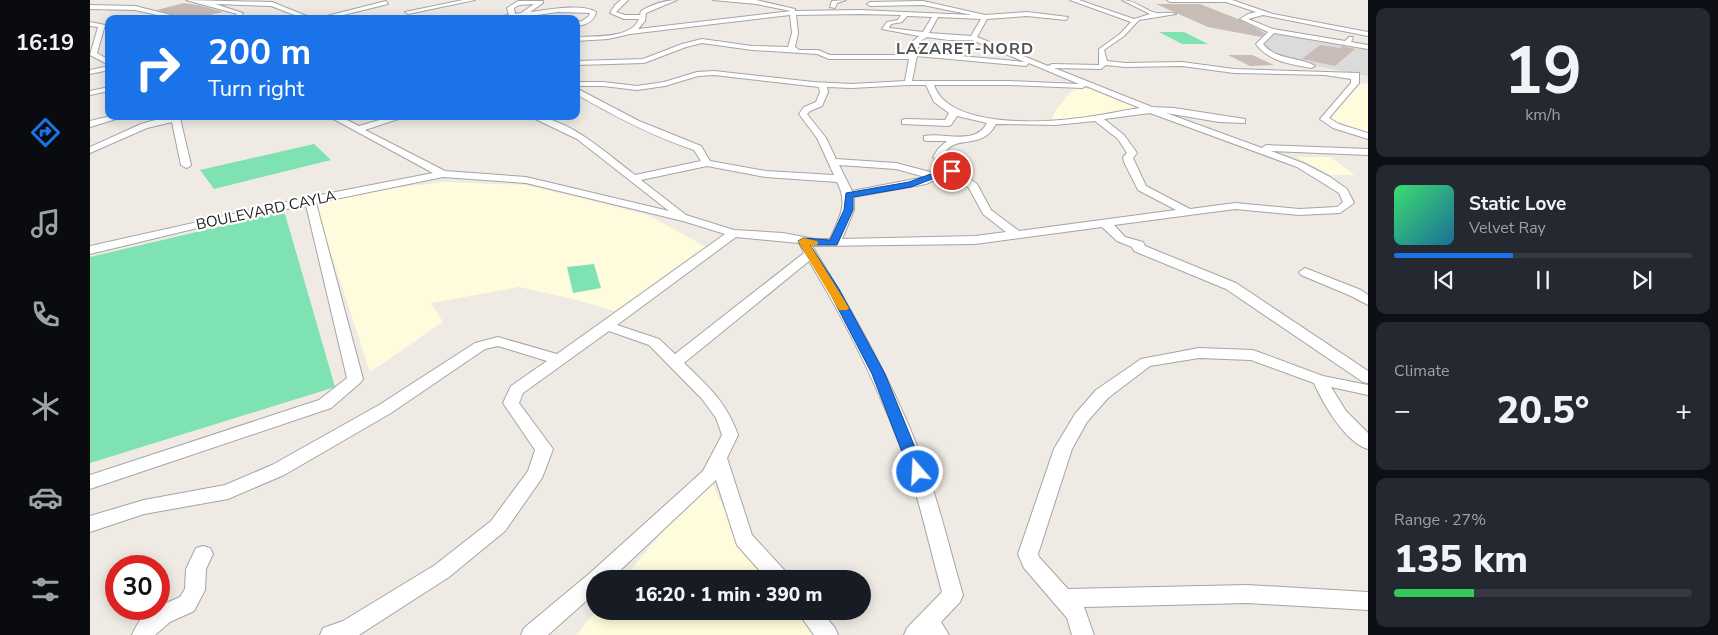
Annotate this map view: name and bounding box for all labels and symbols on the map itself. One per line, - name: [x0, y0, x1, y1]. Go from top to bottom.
- district label: LAZARET-NORD: [896, 38, 1034, 60]
- pin: [931, 150, 973, 192]
- street label: BOULEVARD CAYLA: [194, 185, 338, 235]
- position arrow: [891, 445, 943, 497]
- speed limit sign: 30: [105, 555, 170, 620]

